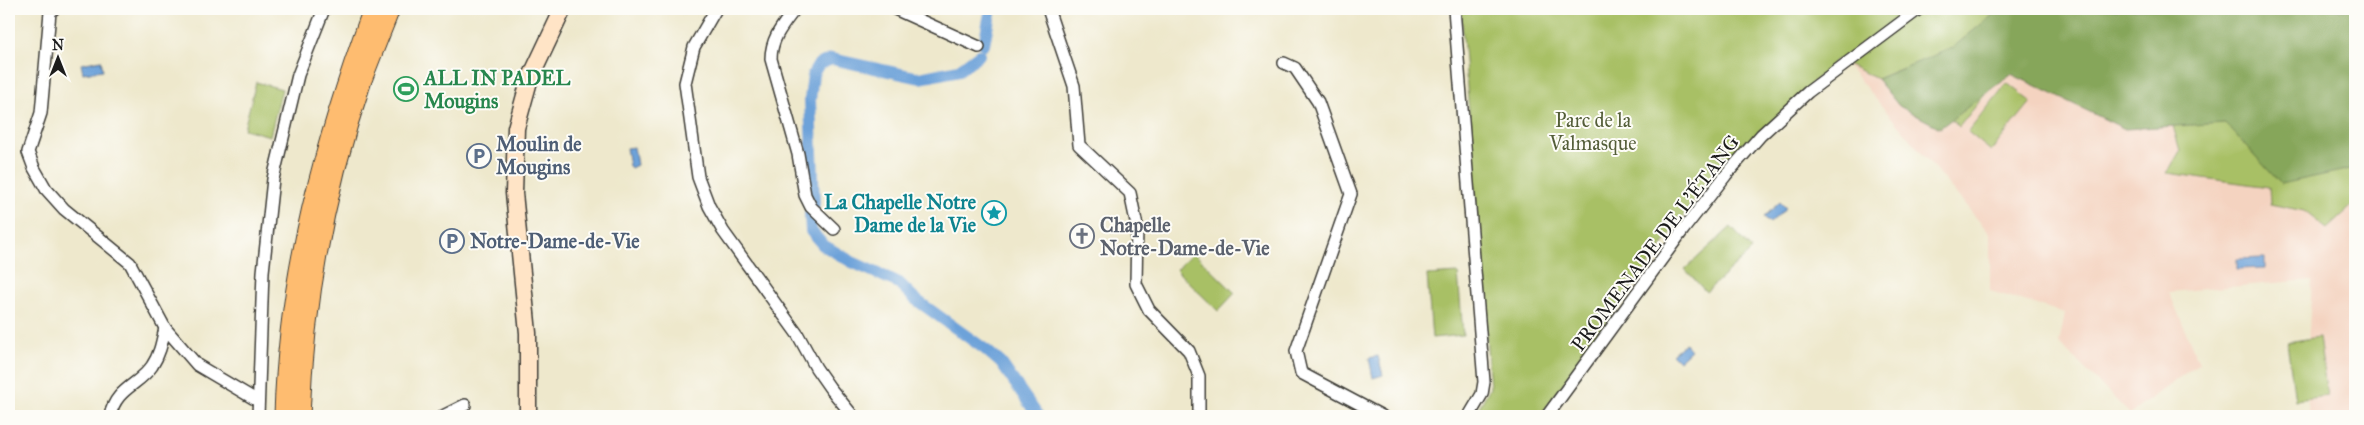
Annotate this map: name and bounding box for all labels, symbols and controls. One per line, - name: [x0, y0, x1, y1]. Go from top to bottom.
- north arrow: [32, 32, 82, 82]
- text: N: [52, 37, 64, 54]
- place label: ALL IN PADEL Mougins: [422, 66, 570, 114]
- sports icon: ALL IN PADEL Mougins: [393, 76, 419, 102]
- park label: Parc de la Valmasque: [1548, 108, 1637, 156]
- street label: PROMENADE DE L'ÉTANG: [1564, 129, 1744, 356]
- place label: Moulin de Mougins: [496, 132, 582, 180]
- parking icon: Moulin de Mougins: [466, 143, 492, 169]
- place label: La Chapelle Notre Dame de la Vie: [824, 190, 977, 237]
- place icon: La Chapelle Notre Dame de la Vie: [981, 200, 1007, 226]
- place label: Chapelle Notre-Dame-de-Vie: [1100, 213, 1270, 260]
- church icon: Chapelle Notre-Dame-de-Vie: [1069, 223, 1095, 249]
- parking icon: Notre-Dame-de-Vie: [439, 228, 465, 254]
- place label: Notre-Dame-de-Vie: [470, 229, 640, 253]

